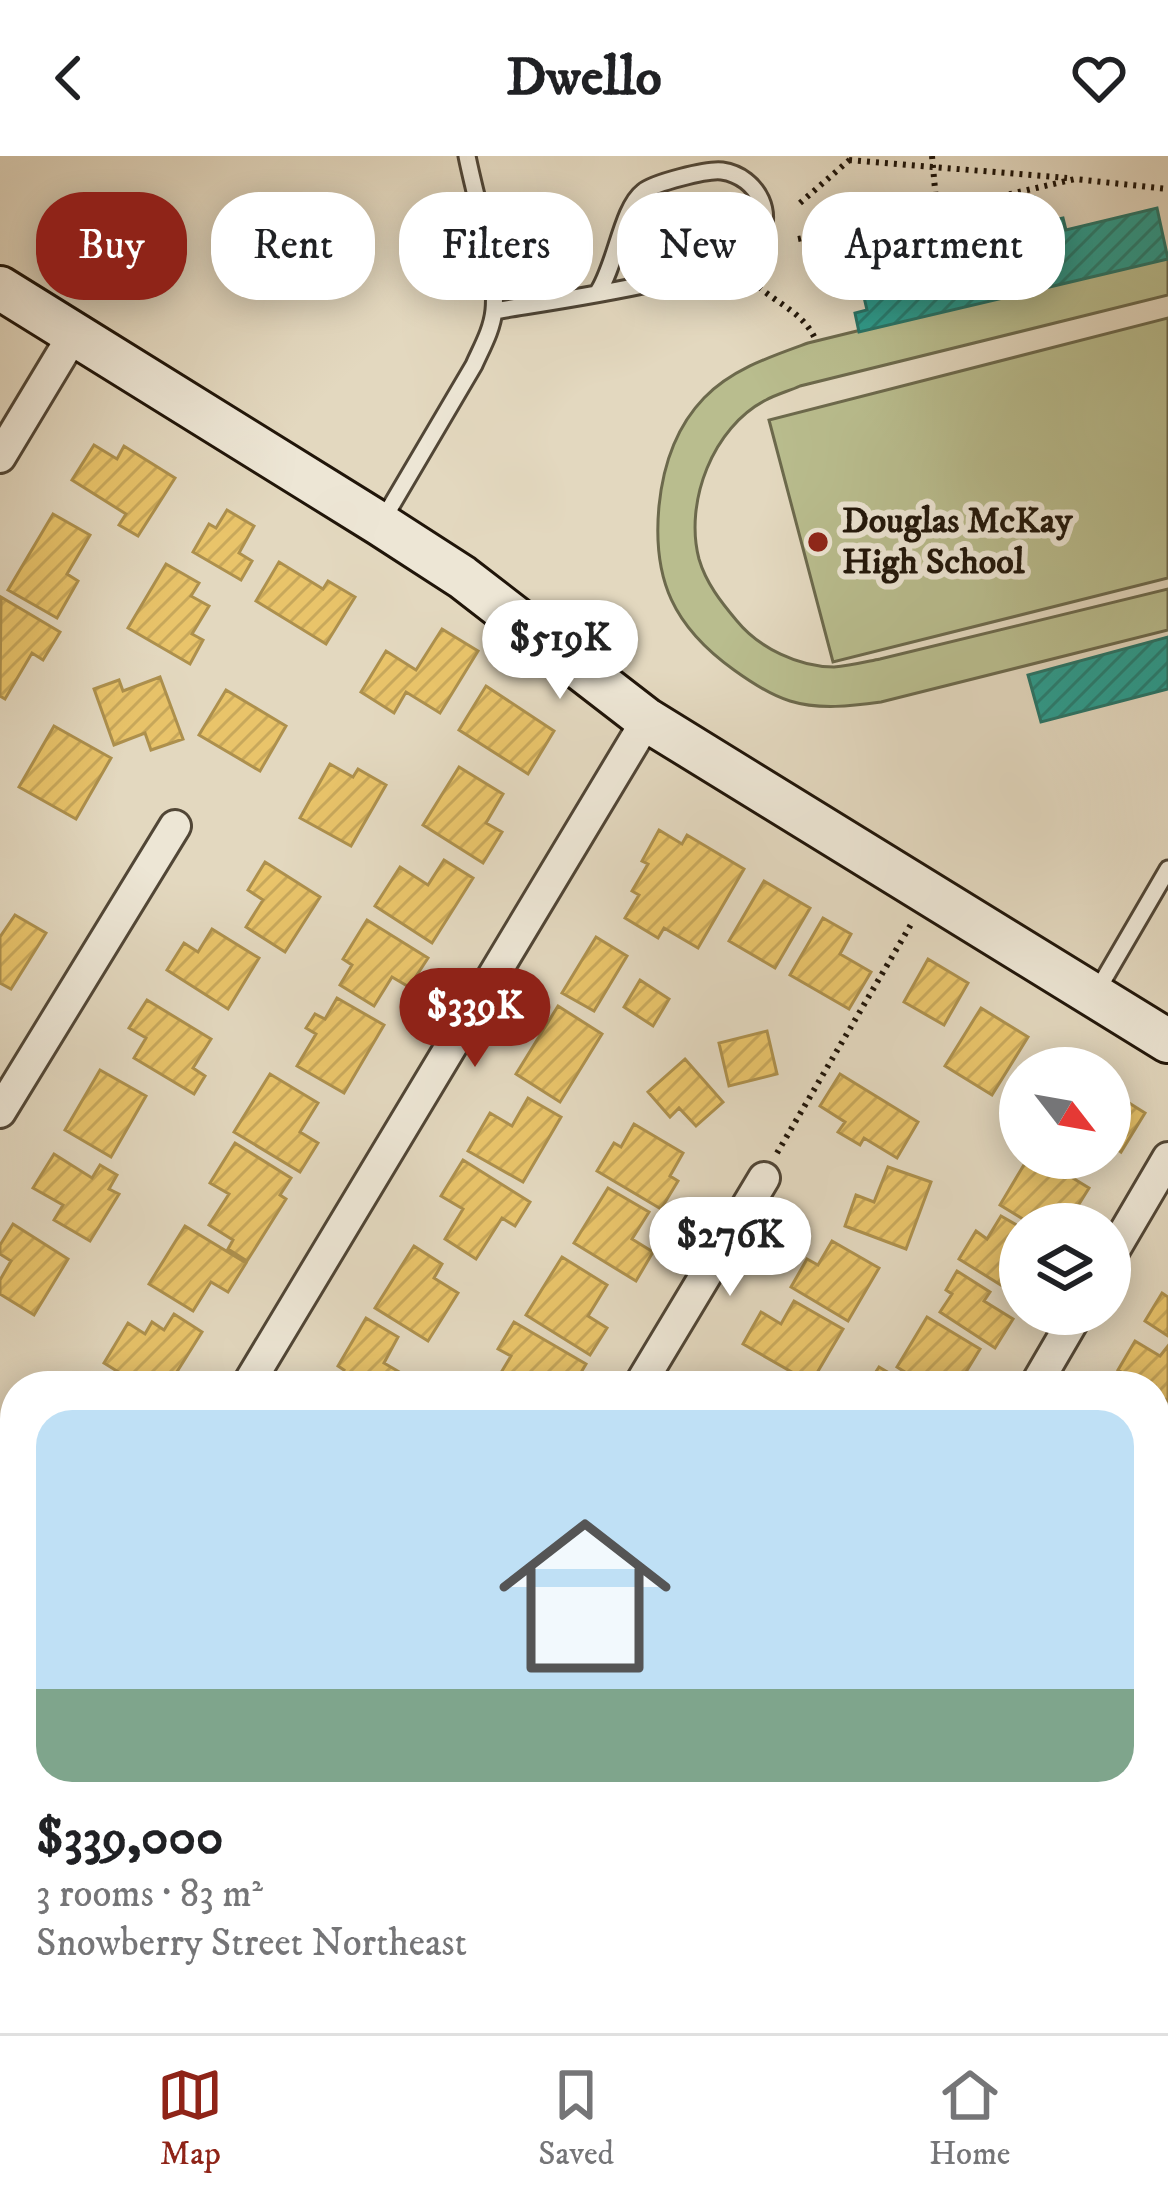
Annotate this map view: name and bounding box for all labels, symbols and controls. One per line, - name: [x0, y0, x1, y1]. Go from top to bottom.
- icon: back: [36, 45, 102, 111]
- text: Dwello: [506, 45, 662, 112]
- icon: heart: [1066, 45, 1132, 111]
- chip: Buy: [36, 192, 187, 300]
- chip: Rent: [211, 192, 375, 300]
- chip: Filters: [399, 192, 593, 300]
- chip: New: [617, 192, 778, 300]
- chip: Apartment: [802, 192, 1065, 300]
- place label: Douglas McKay High School: [842, 499, 1073, 585]
- marker: Douglas McKay High School: [805, 529, 831, 555]
- pin: $519K: [476, 600, 644, 702]
- text: $519K: [509, 614, 611, 663]
- pin: $339K: [391, 968, 559, 1070]
- text: $339K: [426, 982, 524, 1031]
- north arrow: [999, 1047, 1131, 1179]
- map controls: [999, 1047, 1131, 1335]
- pin: $276K: [646, 1197, 814, 1299]
- button: layers: [999, 1203, 1131, 1335]
- text: $276K: [676, 1211, 784, 1260]
- icon: home: [477, 1488, 693, 1704]
- text: $339,000: [36, 1806, 223, 1870]
- text: 3 rooms · 83 m²: [36, 1870, 263, 1919]
- text: Snowberry Street Northeast: [36, 1919, 467, 1968]
- tab: Map: [157, 2062, 223, 2175]
- tab: Saved: [538, 2062, 614, 2175]
- tab: Home: [929, 2062, 1011, 2175]

